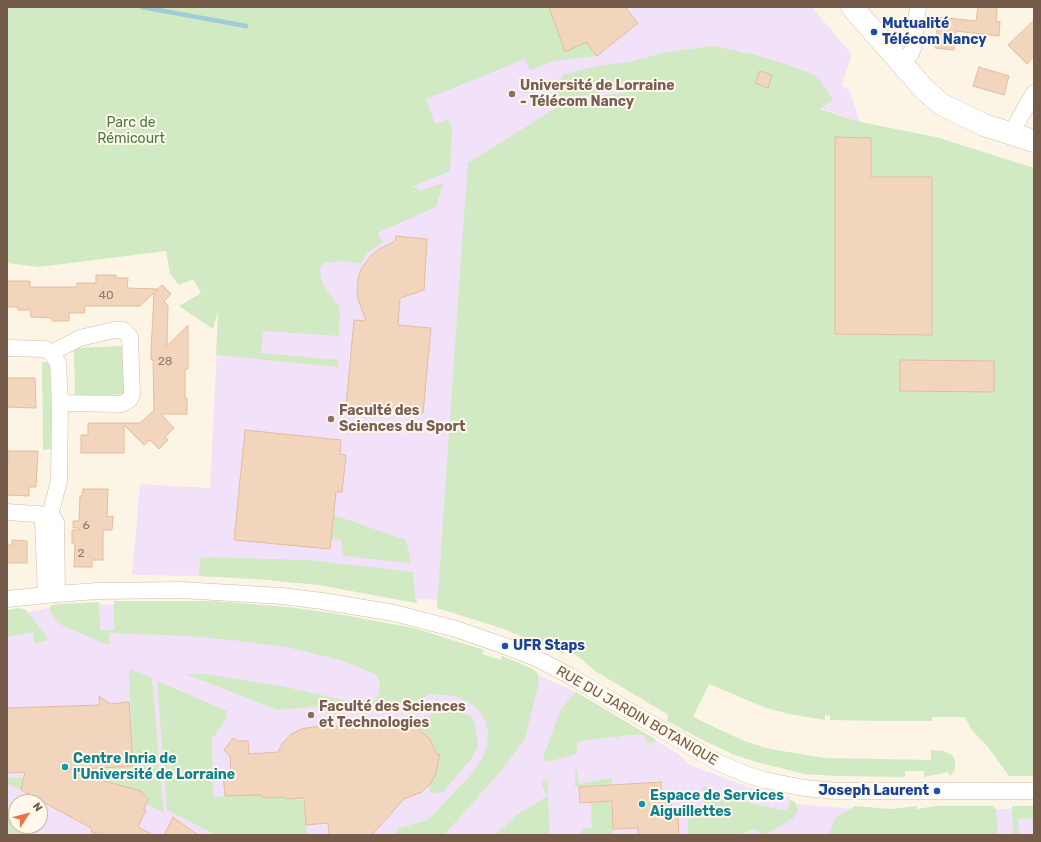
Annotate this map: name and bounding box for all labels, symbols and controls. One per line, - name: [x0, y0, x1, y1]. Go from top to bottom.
- place label: Mutualité Télécom Nancy: [882, 16, 987, 48]
- marker: Mutualité Télécom Nancy: [869, 27, 879, 37]
- place label: Université de Lorraine - Télécom Nancy: [520, 78, 675, 110]
- marker: Université de Lorraine - Télécom Nancy: [507, 89, 517, 99]
- park label: Parc de Rémicourt: [97, 115, 165, 148]
- house number: 40: [98, 289, 114, 303]
- house number: 28: [158, 355, 172, 369]
- place label: Faculté des Sciences du Sport: [339, 403, 466, 436]
- marker: Faculté des Sciences du Sport: [326, 414, 336, 424]
- house number: 6: [82, 519, 90, 533]
- house number: 2: [77, 547, 85, 561]
- place label: UFR Staps: [513, 638, 585, 654]
- marker: UFR Staps: [500, 641, 510, 651]
- street label: RUE DU JARDIN BOTANIQUE: [553, 663, 721, 769]
- place label: Faculté des Sciences et Technologies: [319, 699, 466, 732]
- marker: Faculté des Sciences et Technologies: [306, 710, 316, 720]
- place label: Centre Inria de l'Université de Lorraine: [73, 751, 235, 784]
- marker: Centre Inria de l'Université de Lorraine: [60, 762, 70, 772]
- place label: Joseph Laurent: [818, 783, 929, 799]
- marker: Joseph Laurent: [932, 786, 942, 796]
- place label: Espace de Services Aiguillettes: [650, 788, 784, 820]
- north arrow: [8, 794, 48, 834]
- marker: Espace de Services Aiguillettes: [637, 799, 647, 809]
- text: N: [30, 800, 45, 814]

